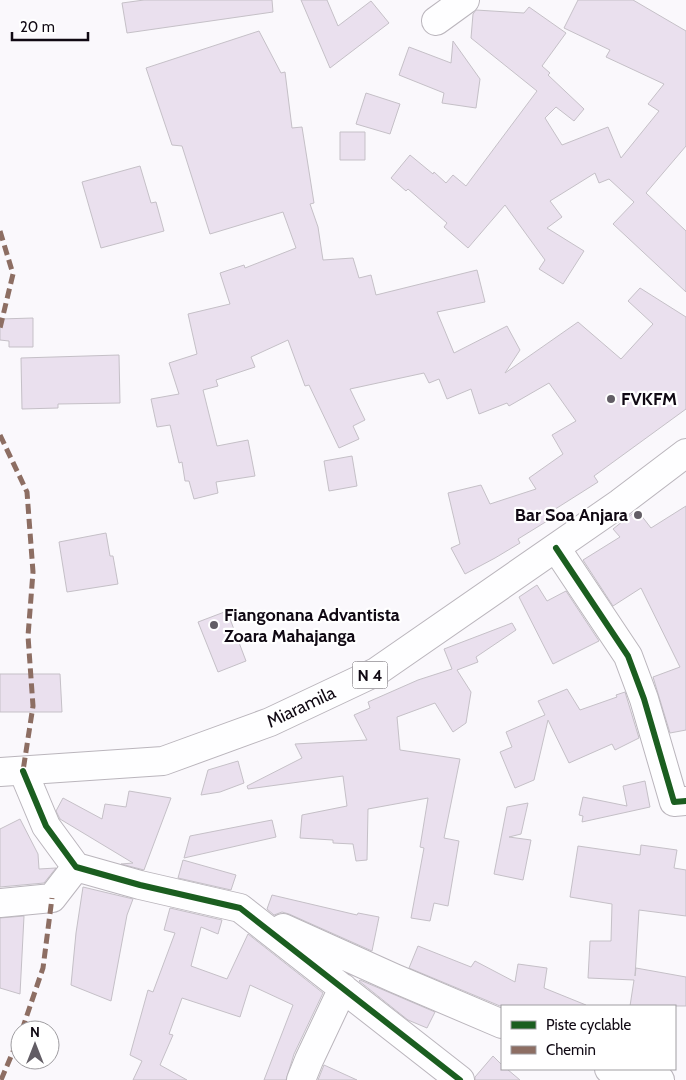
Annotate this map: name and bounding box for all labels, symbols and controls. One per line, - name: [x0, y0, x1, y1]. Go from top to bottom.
- scale bar: [12, 10, 89, 42]
- text: 20 m: [20, 18, 55, 36]
- place label: FVKFM: [621, 388, 677, 410]
- marker: FVKFM: [605, 393, 617, 405]
- place label: Bar Soa Anjara: [515, 504, 628, 526]
- marker: Bar Soa Anjara: [632, 509, 644, 521]
- place label: Fiangonana Advantista Zoara Mahajanga: [224, 604, 400, 647]
- marker: Fiangonana Advantista Zoara Mahajanga: [208, 619, 220, 631]
- road number: N 4: [352, 662, 388, 688]
- street label: Miaramila: [263, 681, 339, 733]
- legend: [501, 1005, 676, 1070]
- text: Piste cyclable: [546, 1016, 632, 1034]
- north arrow: [10, 1020, 60, 1070]
- text: N: [30, 1023, 40, 1041]
- text: Chemin: [546, 1041, 596, 1059]

